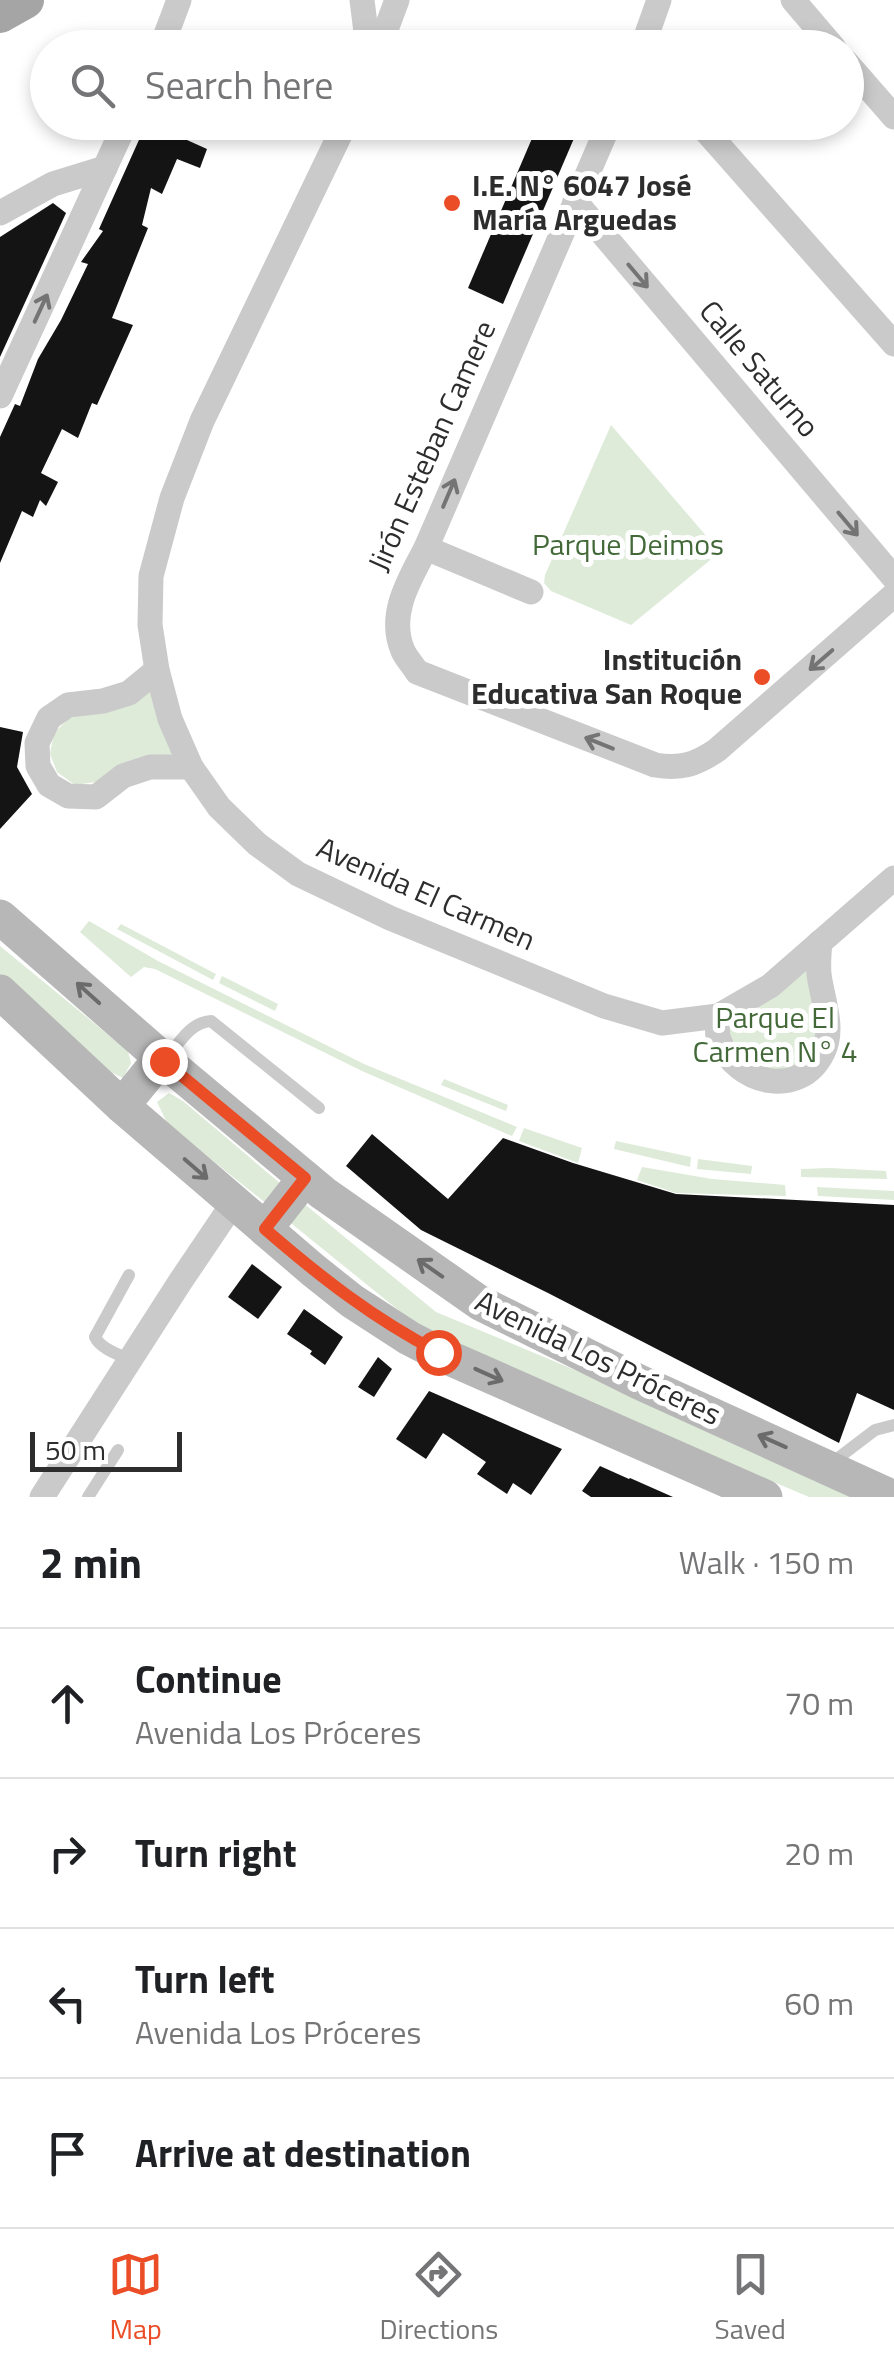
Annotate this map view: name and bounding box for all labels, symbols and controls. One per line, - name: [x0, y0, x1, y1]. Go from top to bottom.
- search box: [30, 30, 864, 140]
- text: Search here: [145, 56, 333, 114]
- icon: search: [65, 58, 120, 113]
- place label: I.E. N° 6047 José María Arguedas: [472, 162, 691, 242]
- marker: I.E. N° 6047 José María Arguedas: [441, 192, 463, 214]
- one-way arrow: [626, 262, 648, 288]
- street label: Calle Saturno: [688, 290, 831, 447]
- one-way arrow: [32, 294, 51, 324]
- street label: Jirón Esteban Camere: [355, 313, 507, 578]
- one-way arrow: [441, 478, 459, 509]
- one-way arrow: [836, 510, 858, 536]
- park label: Parque Deimos: [532, 521, 724, 567]
- place label: Institución Educativa San Roque: [471, 636, 742, 716]
- one-way arrow: [809, 648, 834, 671]
- marker: Institución Educativa San Roque: [751, 666, 773, 688]
- one-way arrow: [584, 733, 614, 751]
- street label: Avenida El Carmen: [310, 824, 543, 962]
- one-way arrow: [76, 982, 101, 1005]
- park label: Parque El Carmen N° 4: [692, 994, 858, 1074]
- route end: [142, 1039, 188, 1085]
- one-way arrow: [183, 1158, 208, 1181]
- one-way arrow: [417, 1258, 445, 1279]
- street label: Avenida Los Próceres: [468, 1278, 729, 1437]
- route start: [416, 1330, 462, 1376]
- one-way arrow: [473, 1367, 504, 1385]
- scale bar: [30, 1427, 182, 1472]
- text: 50 m: [45, 1428, 106, 1471]
- one-way arrow: [758, 1431, 788, 1450]
- text: 2 min: [40, 1530, 142, 1594]
- text: Walk · 150 m: [679, 1538, 854, 1586]
- text: Continue: [135, 1650, 282, 1708]
- icon: ahead: [40, 1676, 95, 1731]
- text: 70 m: [784, 1679, 854, 1727]
- text: Avenida Los Próceres: [135, 1708, 421, 1756]
- text: Turn right: [135, 1824, 297, 1882]
- icon: right: [40, 1826, 95, 1881]
- text: 20 m: [784, 1829, 854, 1877]
- text: Turn left: [135, 1950, 275, 2008]
- icon: left: [40, 1976, 95, 2031]
- text: 60 m: [784, 1979, 854, 2027]
- text: Avenida Los Próceres: [135, 2008, 421, 2056]
- text: Arrive at destination: [135, 2124, 471, 2182]
- icon: arrive: [40, 2126, 95, 2181]
- tab: Map: [108, 2247, 163, 2350]
- tab: Directions: [379, 2247, 498, 2350]
- tab: Saved: [715, 2247, 786, 2350]

